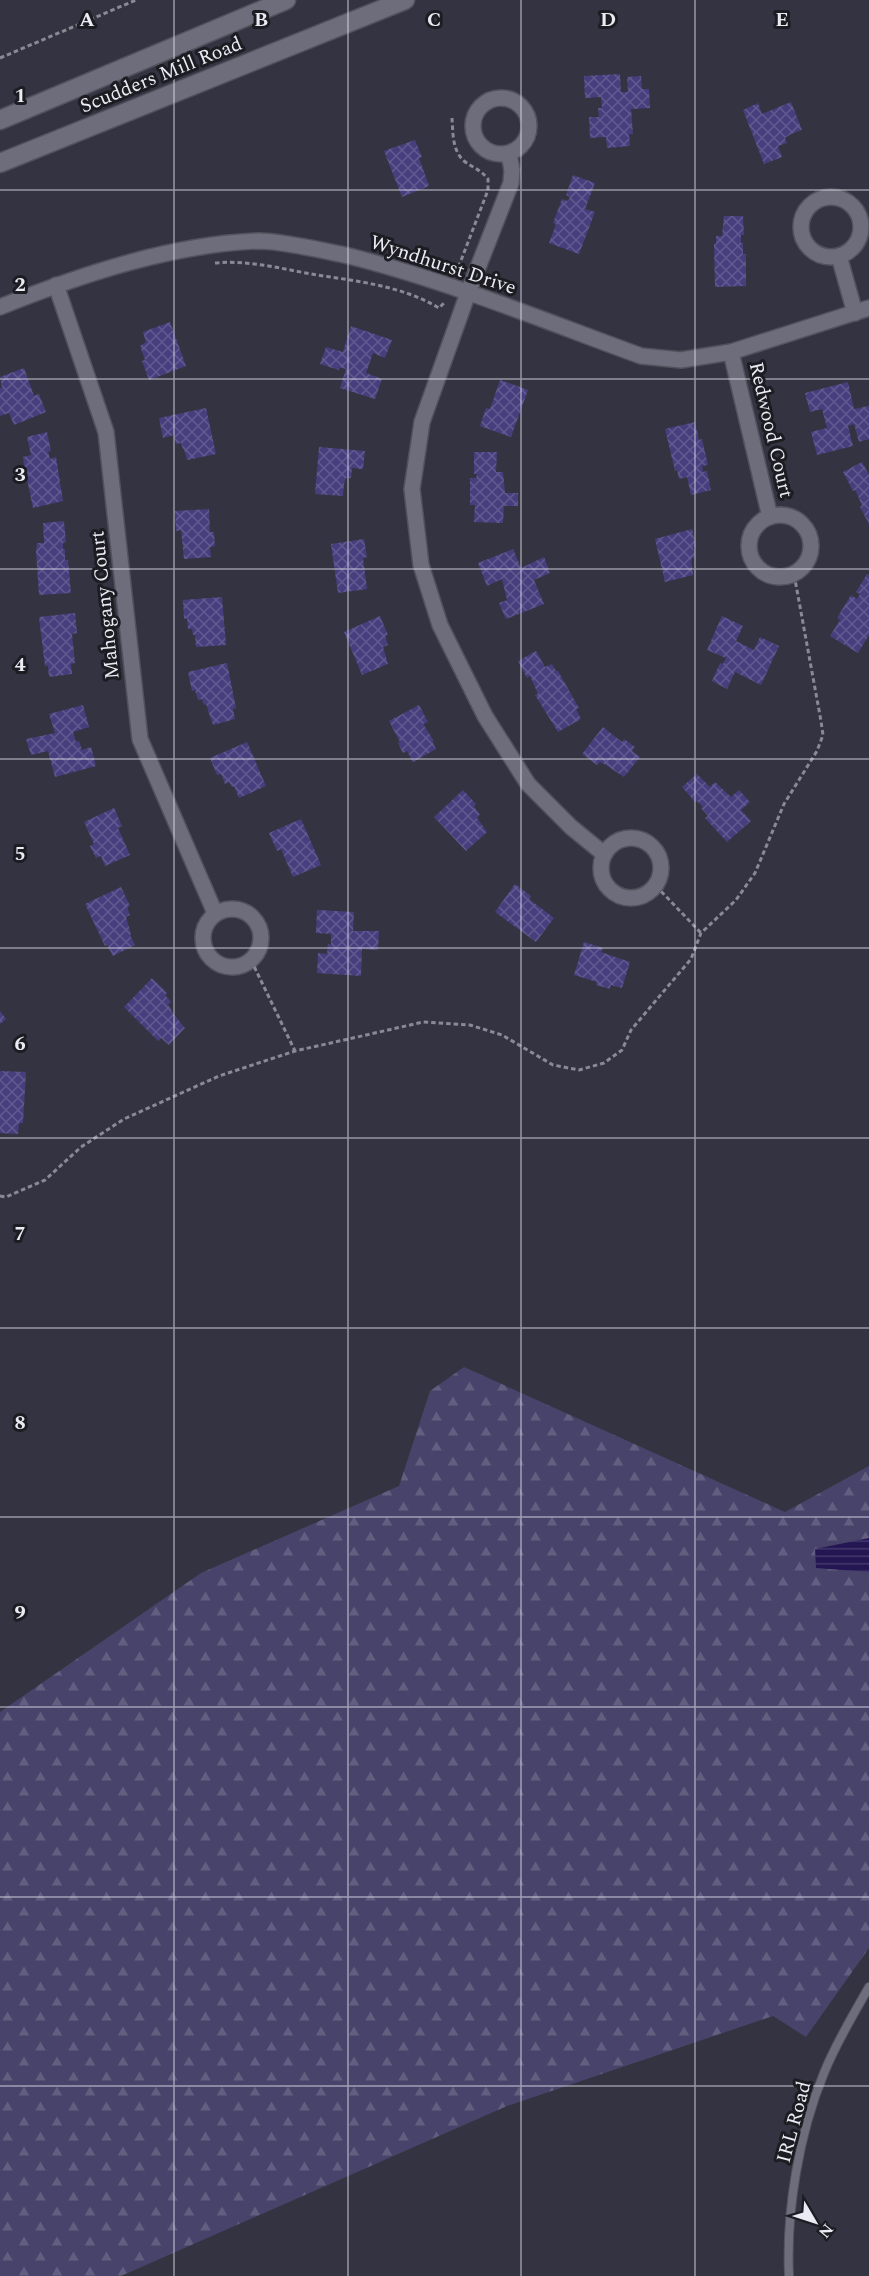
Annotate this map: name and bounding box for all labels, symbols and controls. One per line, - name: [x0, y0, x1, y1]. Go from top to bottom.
- text: A: [79, 5, 95, 35]
- text: B: [254, 5, 268, 35]
- text: C: [427, 5, 441, 35]
- text: D: [600, 5, 616, 35]
- text: E: [775, 5, 789, 35]
- street label: Scudders Mill Road: [75, 29, 247, 121]
- text: 1: [14, 81, 26, 111]
- street label: Wyndhurst Drive: [366, 227, 520, 303]
- text: 2: [14, 270, 26, 300]
- street label: Redwood Court: [741, 359, 801, 501]
- text: 3: [14, 460, 26, 490]
- street label: Mahogany Court: [82, 529, 128, 681]
- text: 4: [14, 650, 26, 680]
- text: 5: [14, 839, 26, 869]
- text: 6: [14, 1029, 26, 1059]
- text: 7: [14, 1219, 26, 1249]
- text: 8: [14, 1408, 26, 1438]
- text: 9: [14, 1598, 26, 1628]
- street label: IRL Road: [769, 2078, 819, 2166]
- north arrow: [785, 2192, 845, 2252]
- text: N: [812, 2218, 839, 2243]

